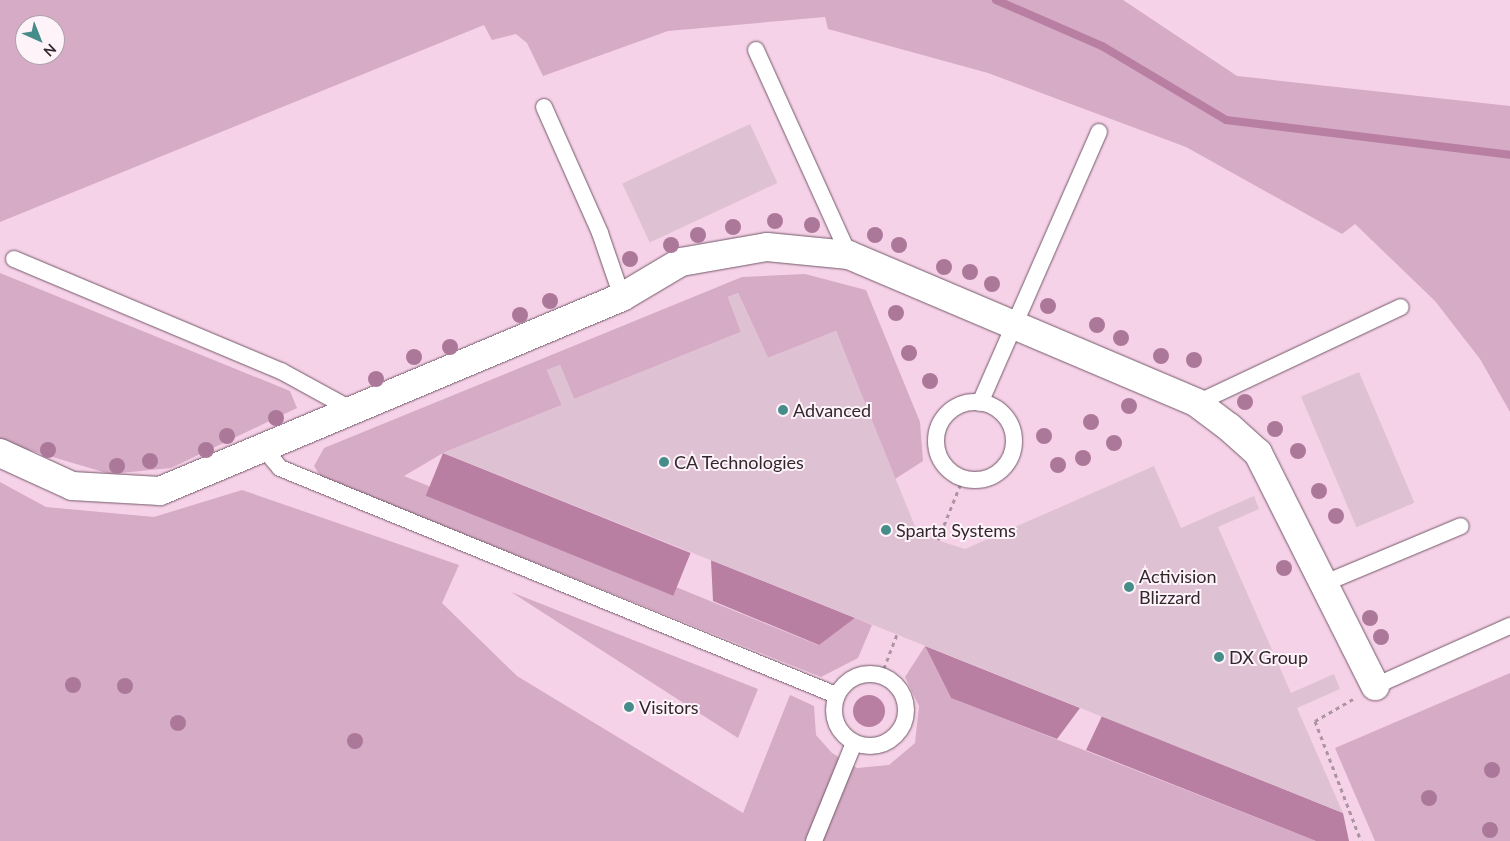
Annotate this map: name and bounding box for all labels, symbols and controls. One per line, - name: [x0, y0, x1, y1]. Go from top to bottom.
- north arrow: [15, 15, 65, 65]
- text: N: [40, 41, 60, 60]
- place label: Advanced: [793, 399, 871, 421]
- marker: Advanced: [777, 404, 789, 416]
- place label: CA Technologies: [674, 451, 805, 473]
- marker: CA Technologies: [658, 456, 670, 468]
- place label: Sparta Systems: [896, 519, 1016, 541]
- marker: Sparta Systems: [880, 524, 892, 536]
- place label: Activision Blizzard: [1139, 566, 1217, 608]
- marker: Activision Blizzard: [1123, 581, 1135, 593]
- place label: DX Group: [1229, 646, 1308, 668]
- marker: DX Group: [1213, 651, 1225, 663]
- place label: Visitors: [639, 696, 699, 718]
- marker: Visitors: [623, 701, 635, 713]

